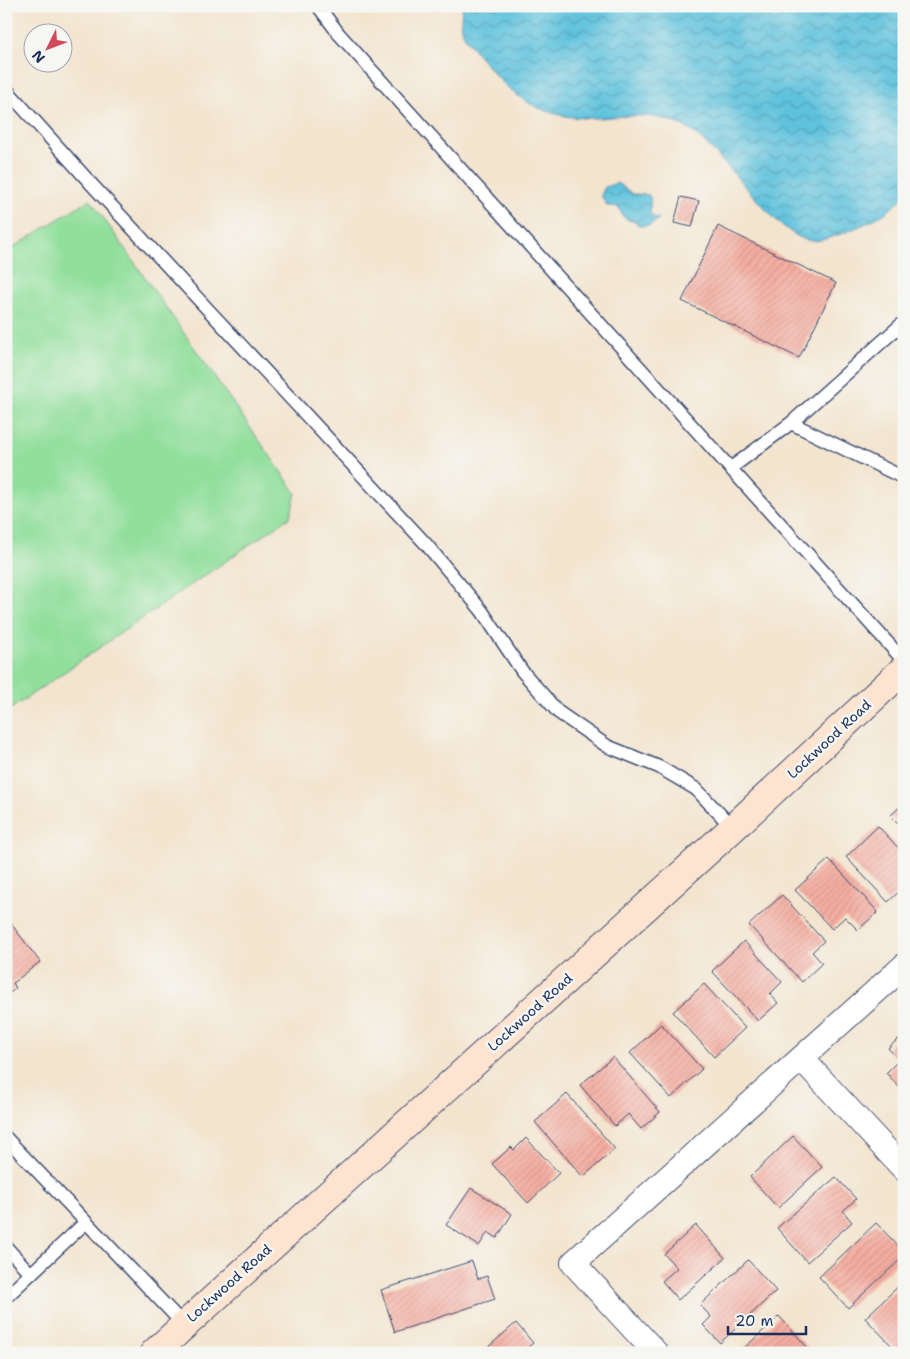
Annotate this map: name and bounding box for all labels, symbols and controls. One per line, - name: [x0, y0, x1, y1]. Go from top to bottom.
- north arrow: [22, 22, 72, 72]
- text: N: [28, 47, 49, 67]
- street label: Lockwood Road: [783, 695, 875, 783]
- street label: Lockwood Road: [484, 969, 576, 1055]
- street label: Lockwood Road: [183, 1240, 275, 1326]
- scale bar: [728, 1304, 805, 1336]
- text: 20 m: [735, 1311, 774, 1331]

